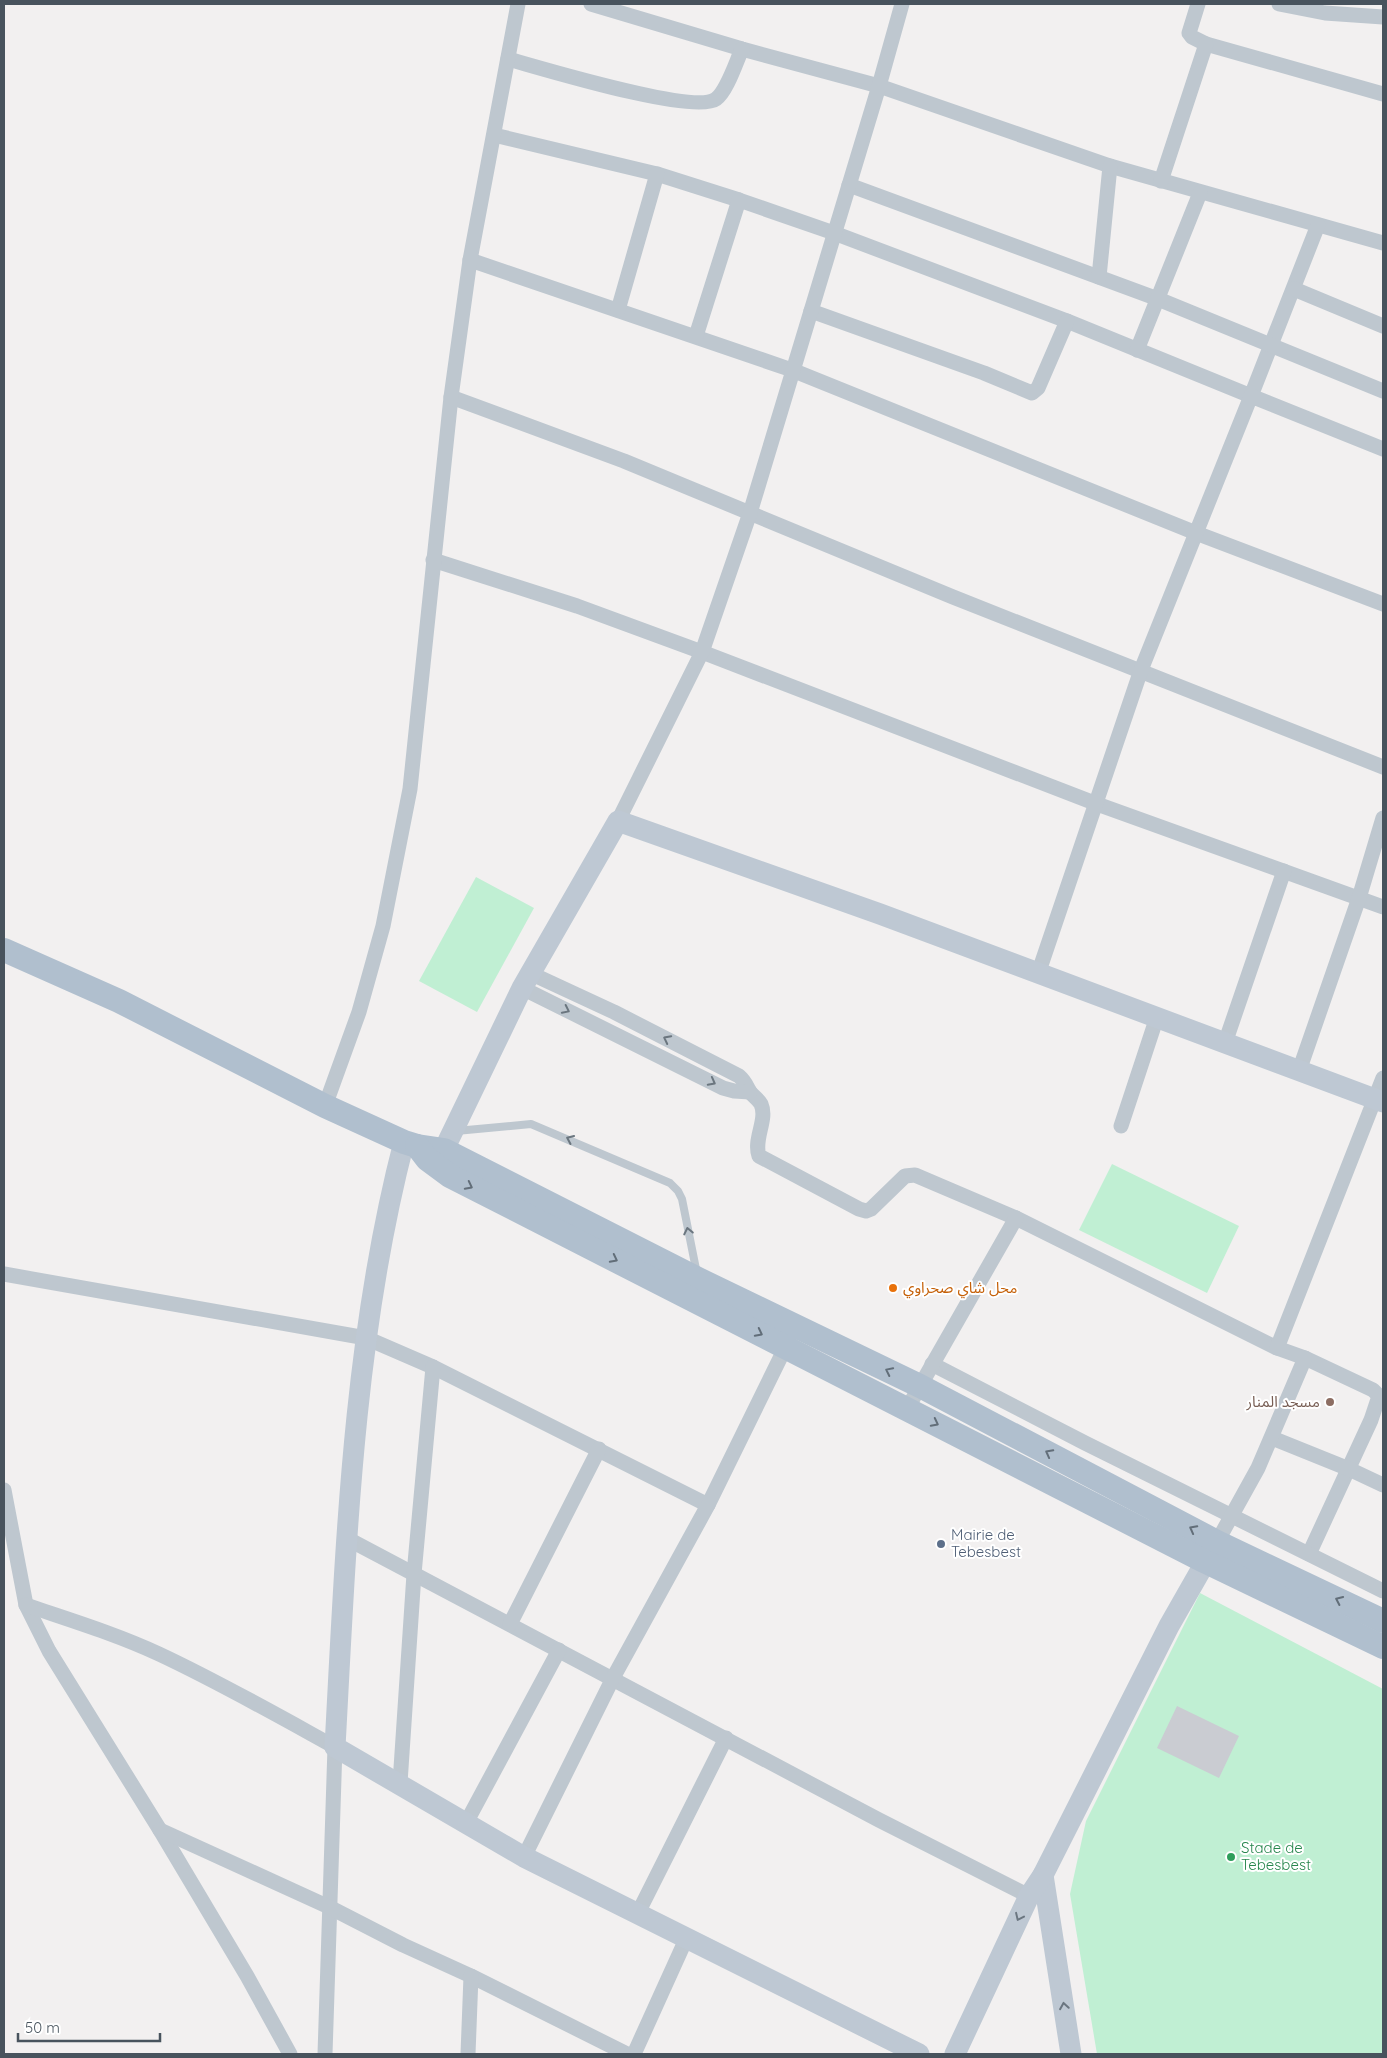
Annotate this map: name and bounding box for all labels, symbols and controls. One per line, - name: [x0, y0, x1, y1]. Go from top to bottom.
- one-way arrow: [561, 1004, 570, 1014]
- one-way arrow: [663, 1035, 672, 1045]
- one-way arrow: [707, 1076, 716, 1086]
- one-way arrow: [566, 1135, 575, 1146]
- one-way arrow: [464, 1180, 473, 1190]
- one-way arrow: [684, 1227, 694, 1236]
- one-way arrow: [609, 1253, 618, 1263]
- place label: محل شاي صحراوي: [903, 1278, 1017, 1299]
- marker: محل شاي صحراوي: [887, 1282, 899, 1294]
- one-way arrow: [754, 1327, 763, 1337]
- one-way arrow: [885, 1366, 894, 1377]
- place label: مسجد المنار: [1246, 1392, 1320, 1411]
- marker: مسجد المنار: [1324, 1396, 1336, 1408]
- one-way arrow: [930, 1417, 939, 1427]
- one-way arrow: [1045, 1450, 1054, 1460]
- place label: Mairie de Tebesbest: [951, 1525, 1021, 1561]
- one-way arrow: [1189, 1525, 1198, 1535]
- marker: Mairie de Tebesbest: [935, 1538, 947, 1550]
- one-way arrow: [1335, 1596, 1344, 1606]
- place label: Stade de Tebesbest: [1241, 1838, 1311, 1874]
- marker: Stade de Tebesbest: [1225, 1851, 1237, 1863]
- one-way arrow: [1015, 1912, 1026, 1921]
- one-way arrow: [1059, 2002, 1069, 2010]
- scale bar: [18, 2010, 160, 2042]
- text: 50 m: [25, 2018, 60, 2037]

